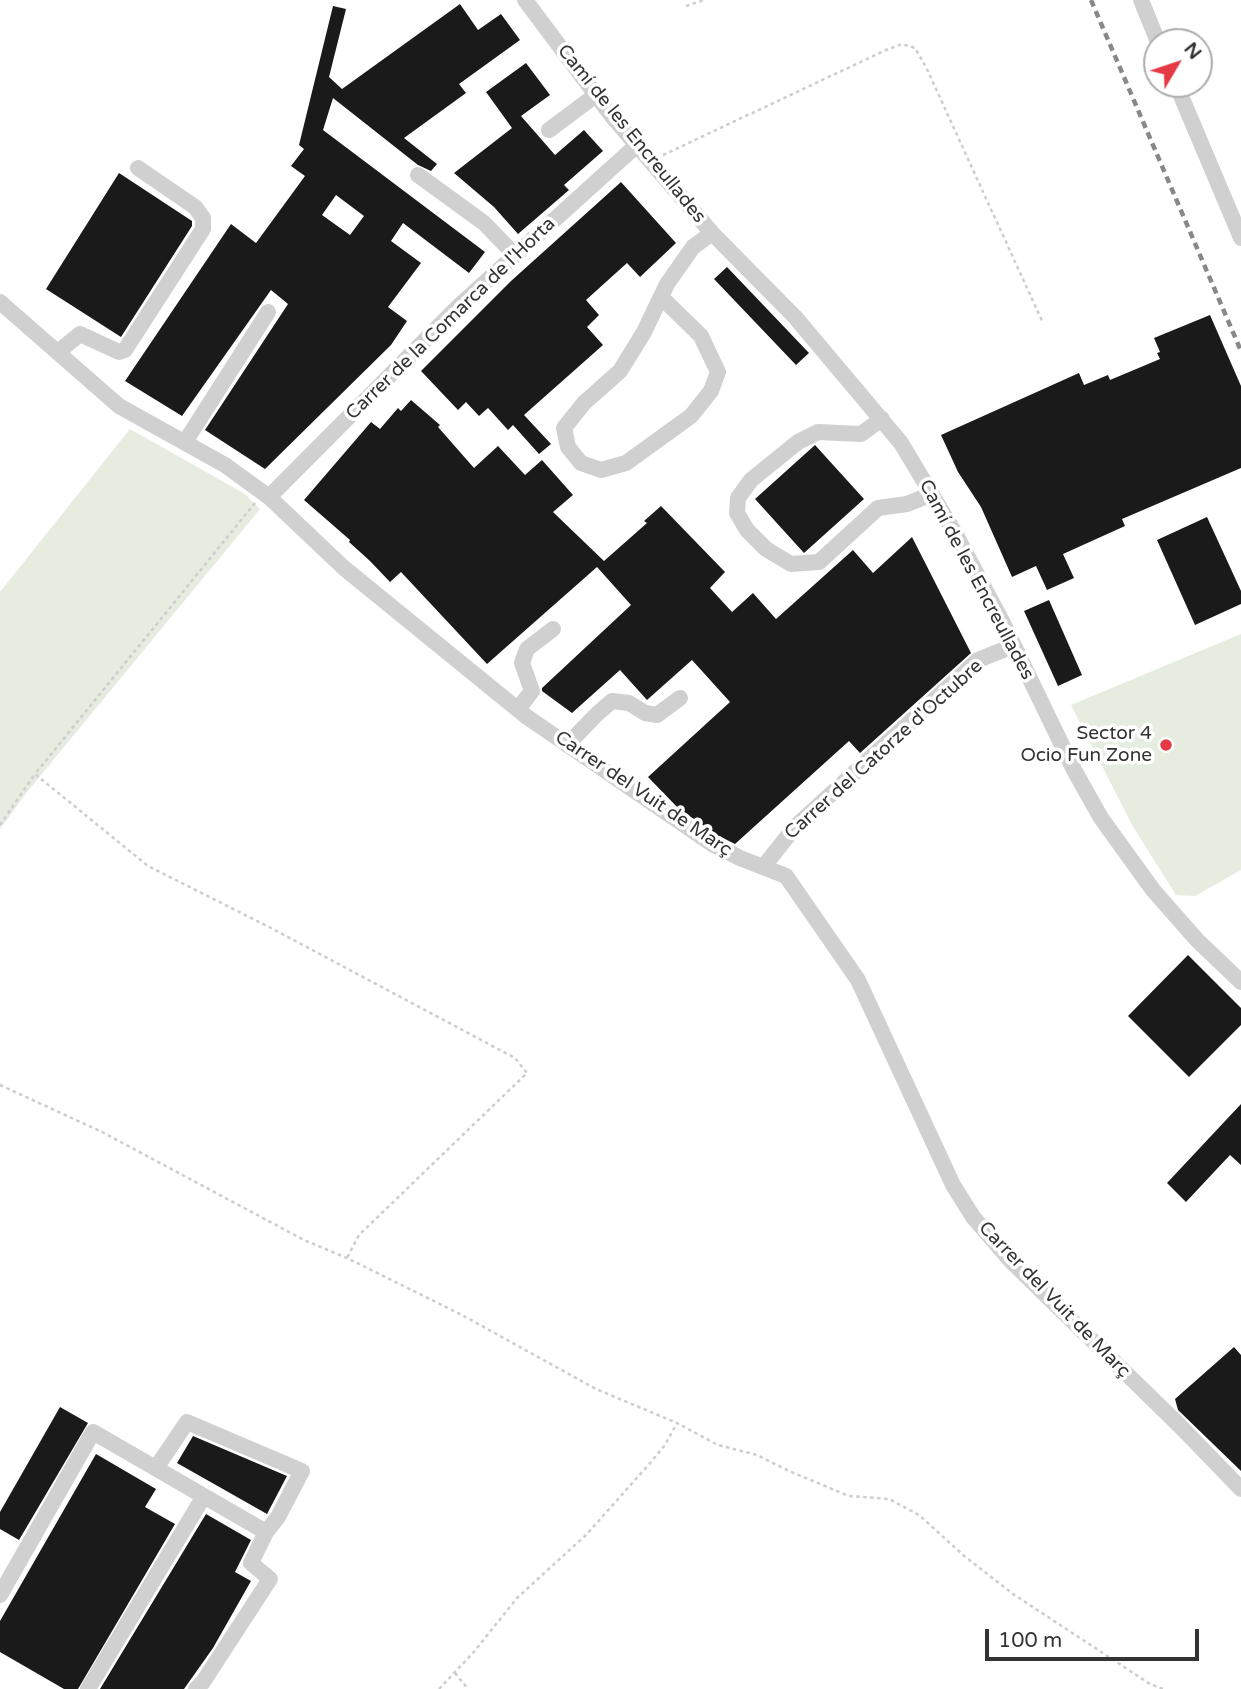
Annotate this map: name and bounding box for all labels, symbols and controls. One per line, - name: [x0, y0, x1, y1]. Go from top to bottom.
- north arrow: [1143, 28, 1213, 98]
- text: N: [1179, 38, 1206, 64]
- street label: Camí de les Encreullades: [552, 40, 710, 228]
- street label: Carrer de la Comarca de l'Horta: [342, 213, 560, 425]
- street label: Camí de les Encreullades: [914, 476, 1038, 684]
- street label: Carrer del Catorze d'Octubre: [780, 655, 988, 845]
- place label: Sector 4 Ocio Fun Zone: [1021, 723, 1152, 767]
- street label: Carrer del Vuit de Març: [550, 726, 736, 862]
- marker: Sector 4 Ocio Fun Zone: [1158, 737, 1174, 753]
- street label: Carrer del Vuit de Març: [973, 1217, 1135, 1383]
- scale bar: [989, 1616, 1202, 1660]
- text: 100 m: [998, 1628, 1062, 1653]

